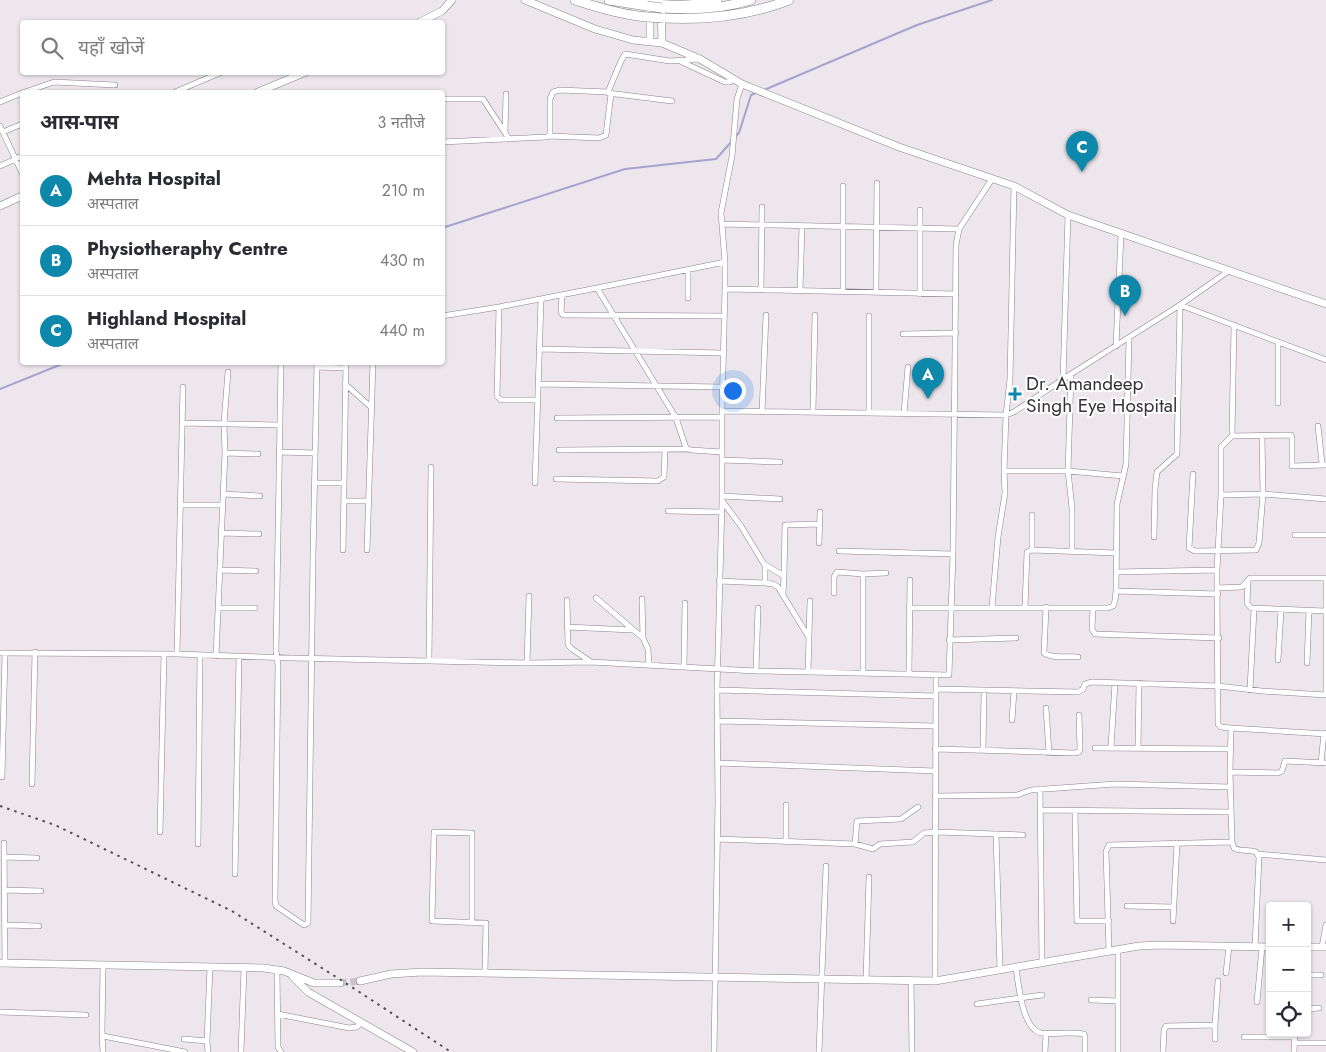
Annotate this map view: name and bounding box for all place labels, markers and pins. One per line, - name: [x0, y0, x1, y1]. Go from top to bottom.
- pin: C: [1066, 131, 1098, 172]
- pin: B: [1109, 275, 1141, 316]
- pin: A: [912, 358, 944, 399]
- place label: Dr. Amandeep Singh Eye Hospital: [1026, 370, 1177, 419]
- marker: Dr. Amandeep Singh Eye Hospital: [1008, 387, 1022, 401]

